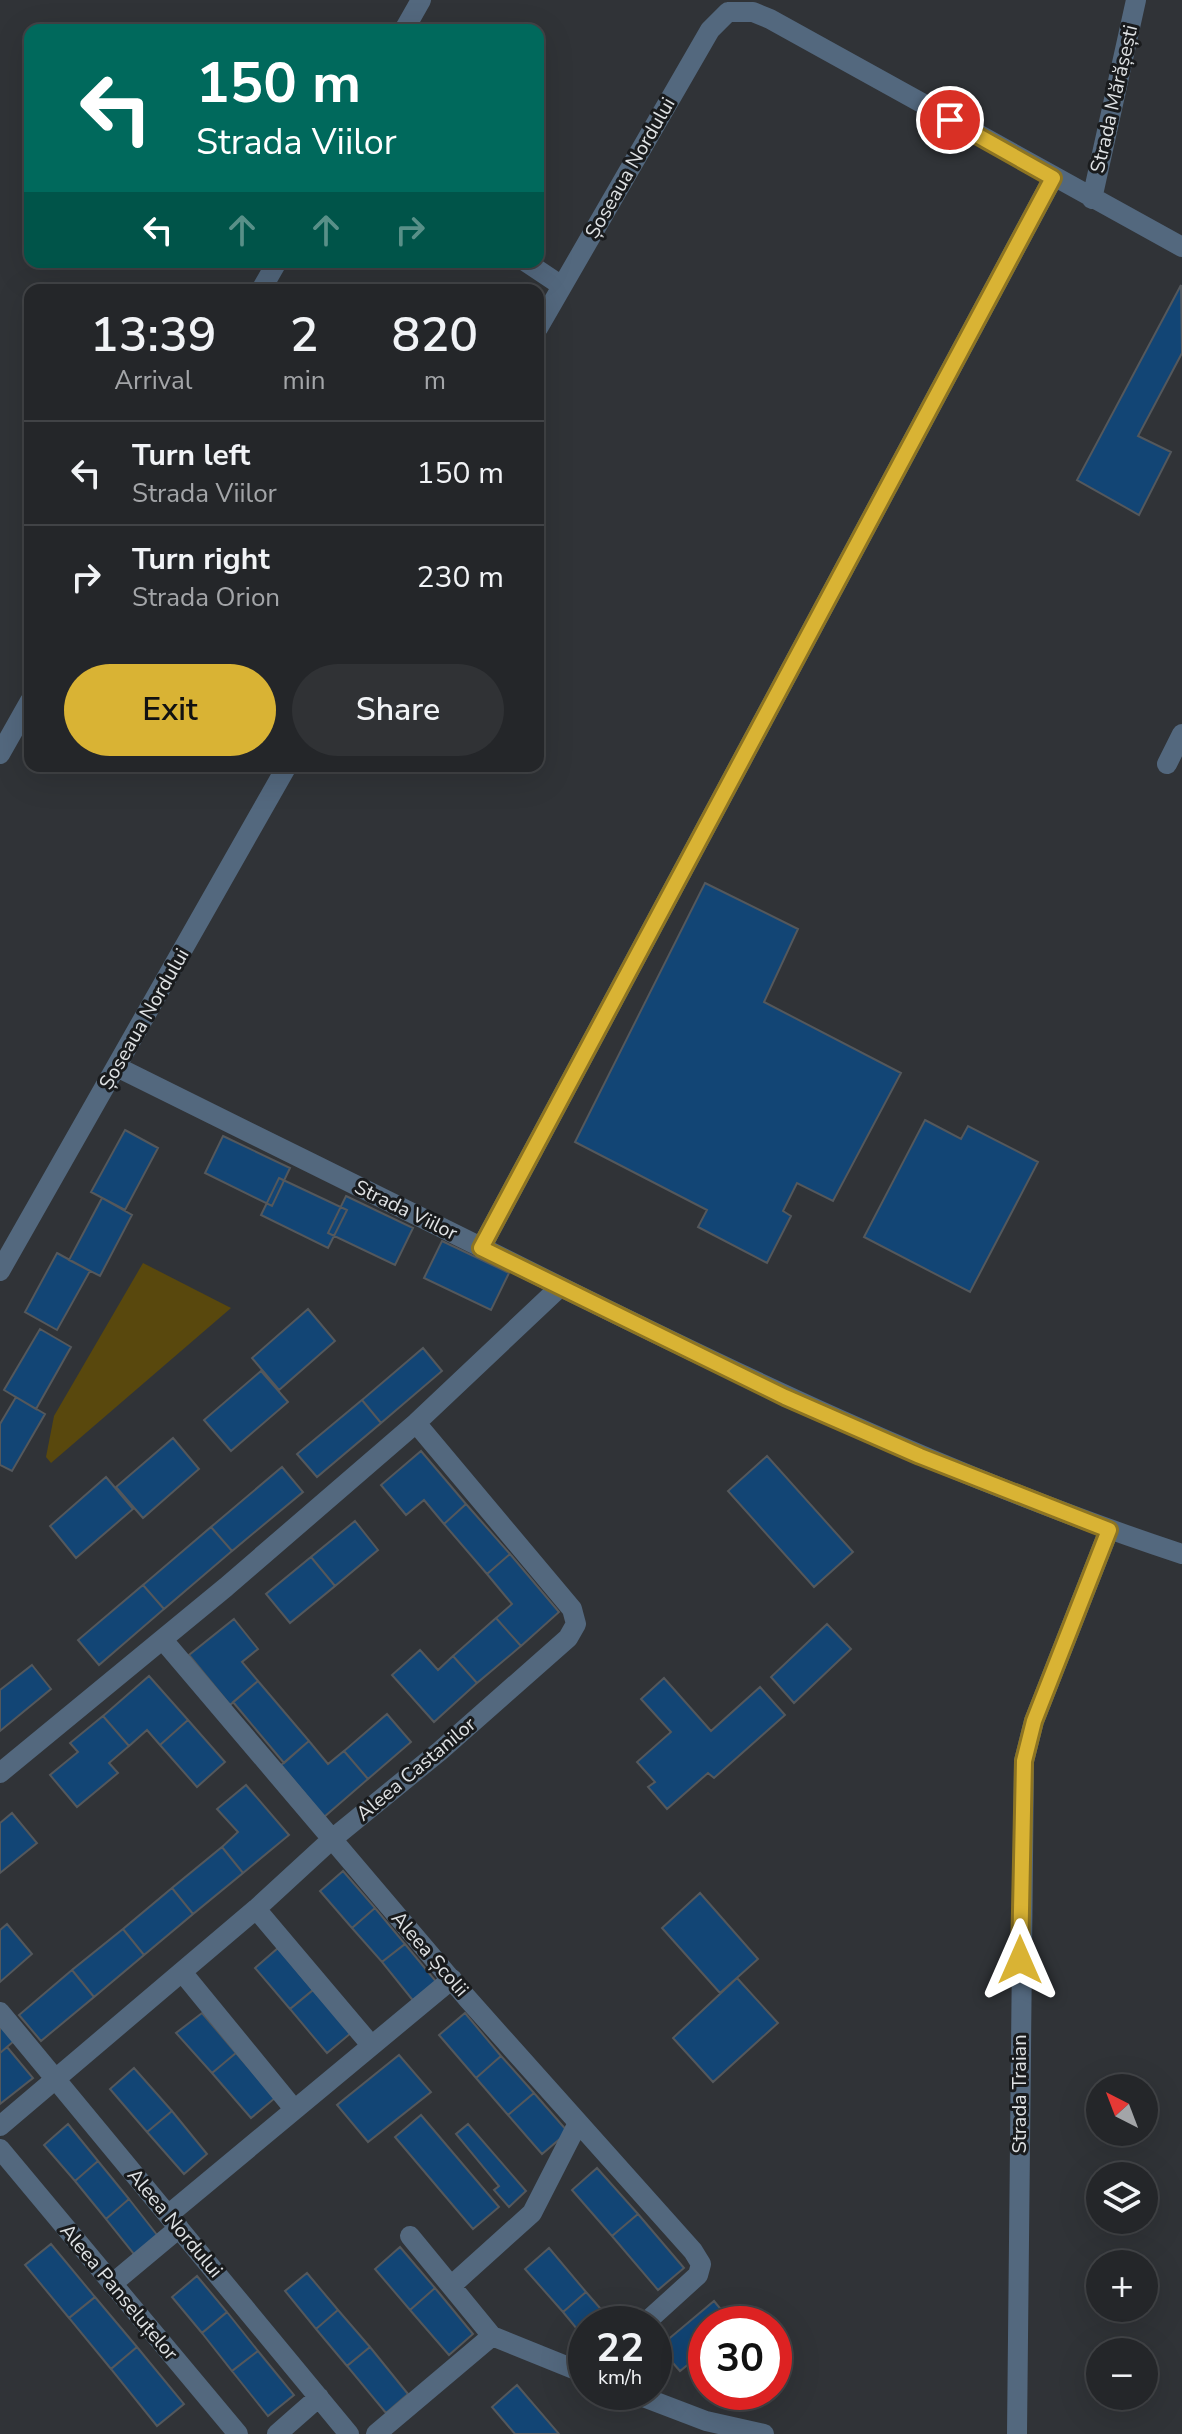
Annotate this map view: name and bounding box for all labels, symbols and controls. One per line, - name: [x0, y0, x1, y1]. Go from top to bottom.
- street label: Strada Mărășești: [1084, 22, 1144, 176]
- text: 150 m: [196, 45, 361, 122]
- icon: left: [64, 56, 168, 160]
- pin: [916, 86, 984, 154]
- street label: Șoseaua Nordului: [579, 92, 681, 244]
- icon: arrive: [928, 98, 972, 142]
- text: Strada Viilor: [196, 118, 397, 167]
- icon: left: [136, 208, 180, 252]
- icon: ahead: [220, 208, 264, 252]
- icon: ahead: [304, 208, 348, 252]
- icon: right: [388, 208, 432, 252]
- text: 13:39: [90, 302, 217, 368]
- text: 2: [290, 302, 318, 368]
- text: 820: [392, 302, 478, 368]
- text: Arrival: [114, 363, 192, 398]
- text: min: [283, 363, 326, 398]
- text: m: [424, 363, 446, 398]
- text: Turn left: [132, 435, 250, 476]
- icon: left: [64, 451, 108, 495]
- text: 150 m: [417, 453, 504, 494]
- text: Strada Viilor: [132, 476, 277, 511]
- text: Turn right: [132, 539, 270, 580]
- icon: right: [64, 555, 108, 599]
- text: 230 m: [417, 557, 504, 598]
- text: Strada Orion: [132, 580, 280, 615]
- button: Exit: [64, 664, 276, 756]
- button: Share: [292, 664, 504, 756]
- street label: Șoseaua Nordului: [93, 943, 195, 1095]
- street label: Strada Viilor: [350, 1173, 462, 1247]
- street label: Aleea Castanilor: [350, 1711, 482, 1827]
- street label: Aleea Școlii: [385, 1905, 475, 2003]
- position arrow: [978, 1918, 1062, 2002]
- street label: Strada Traian: [1006, 2034, 1033, 2154]
- north arrow: [1086, 2074, 1158, 2146]
- map controls: [1086, 2074, 1158, 2410]
- button: layers: [1086, 2162, 1158, 2234]
- street label: Aleea Nordului: [121, 2163, 229, 2283]
- street label: Aleea Panseluțelor: [54, 2218, 184, 2366]
- button: +: [1086, 2250, 1158, 2322]
- speed limit sign: 30: [688, 2306, 792, 2410]
- text: 22: [596, 2321, 644, 2375]
- button: −: [1086, 2338, 1158, 2410]
- text: km/h: [598, 2364, 642, 2391]

